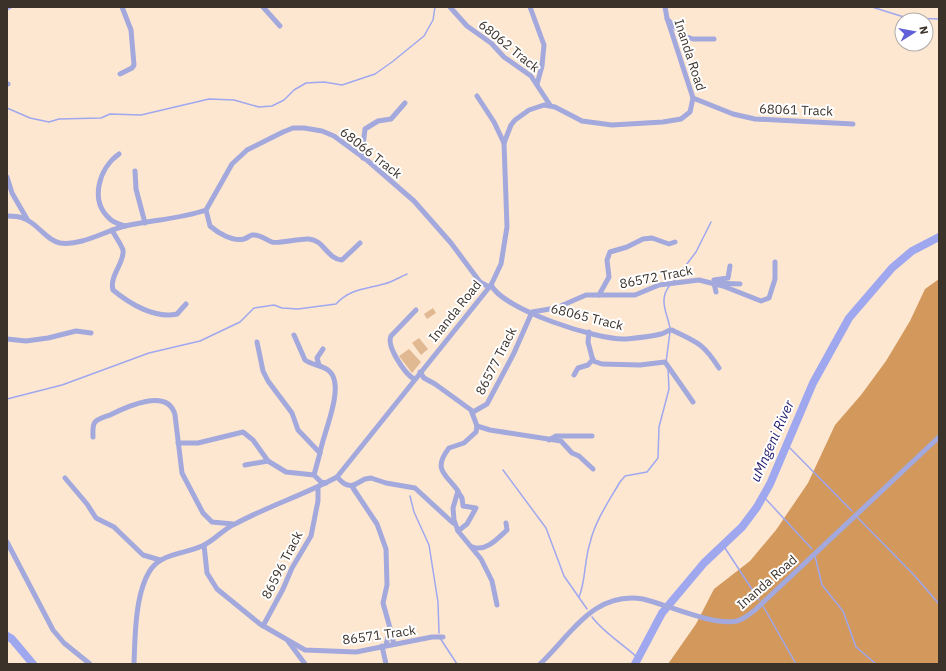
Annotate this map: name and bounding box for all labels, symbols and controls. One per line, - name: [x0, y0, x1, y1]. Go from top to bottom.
- north arrow: [894, 12, 934, 52]
- street label: 68062 Track: [475, 16, 543, 76]
- street label: Inanda Road: [670, 17, 710, 93]
- text: N: [916, 25, 931, 35]
- street label: 68061 Track: [759, 100, 833, 120]
- street label: 68066 Track: [337, 124, 405, 183]
- street label: 86572 Track: [618, 262, 694, 292]
- street label: Inanda Road: [425, 277, 485, 345]
- street label: 68065 Track: [549, 300, 625, 334]
- street label: 86577 Track: [472, 324, 520, 398]
- water label: uMngeni River: [746, 397, 798, 485]
- street label: 86596 Track: [258, 528, 306, 602]
- street label: Inanda Road: [733, 551, 801, 613]
- street label: 86571 Track: [341, 621, 417, 649]

